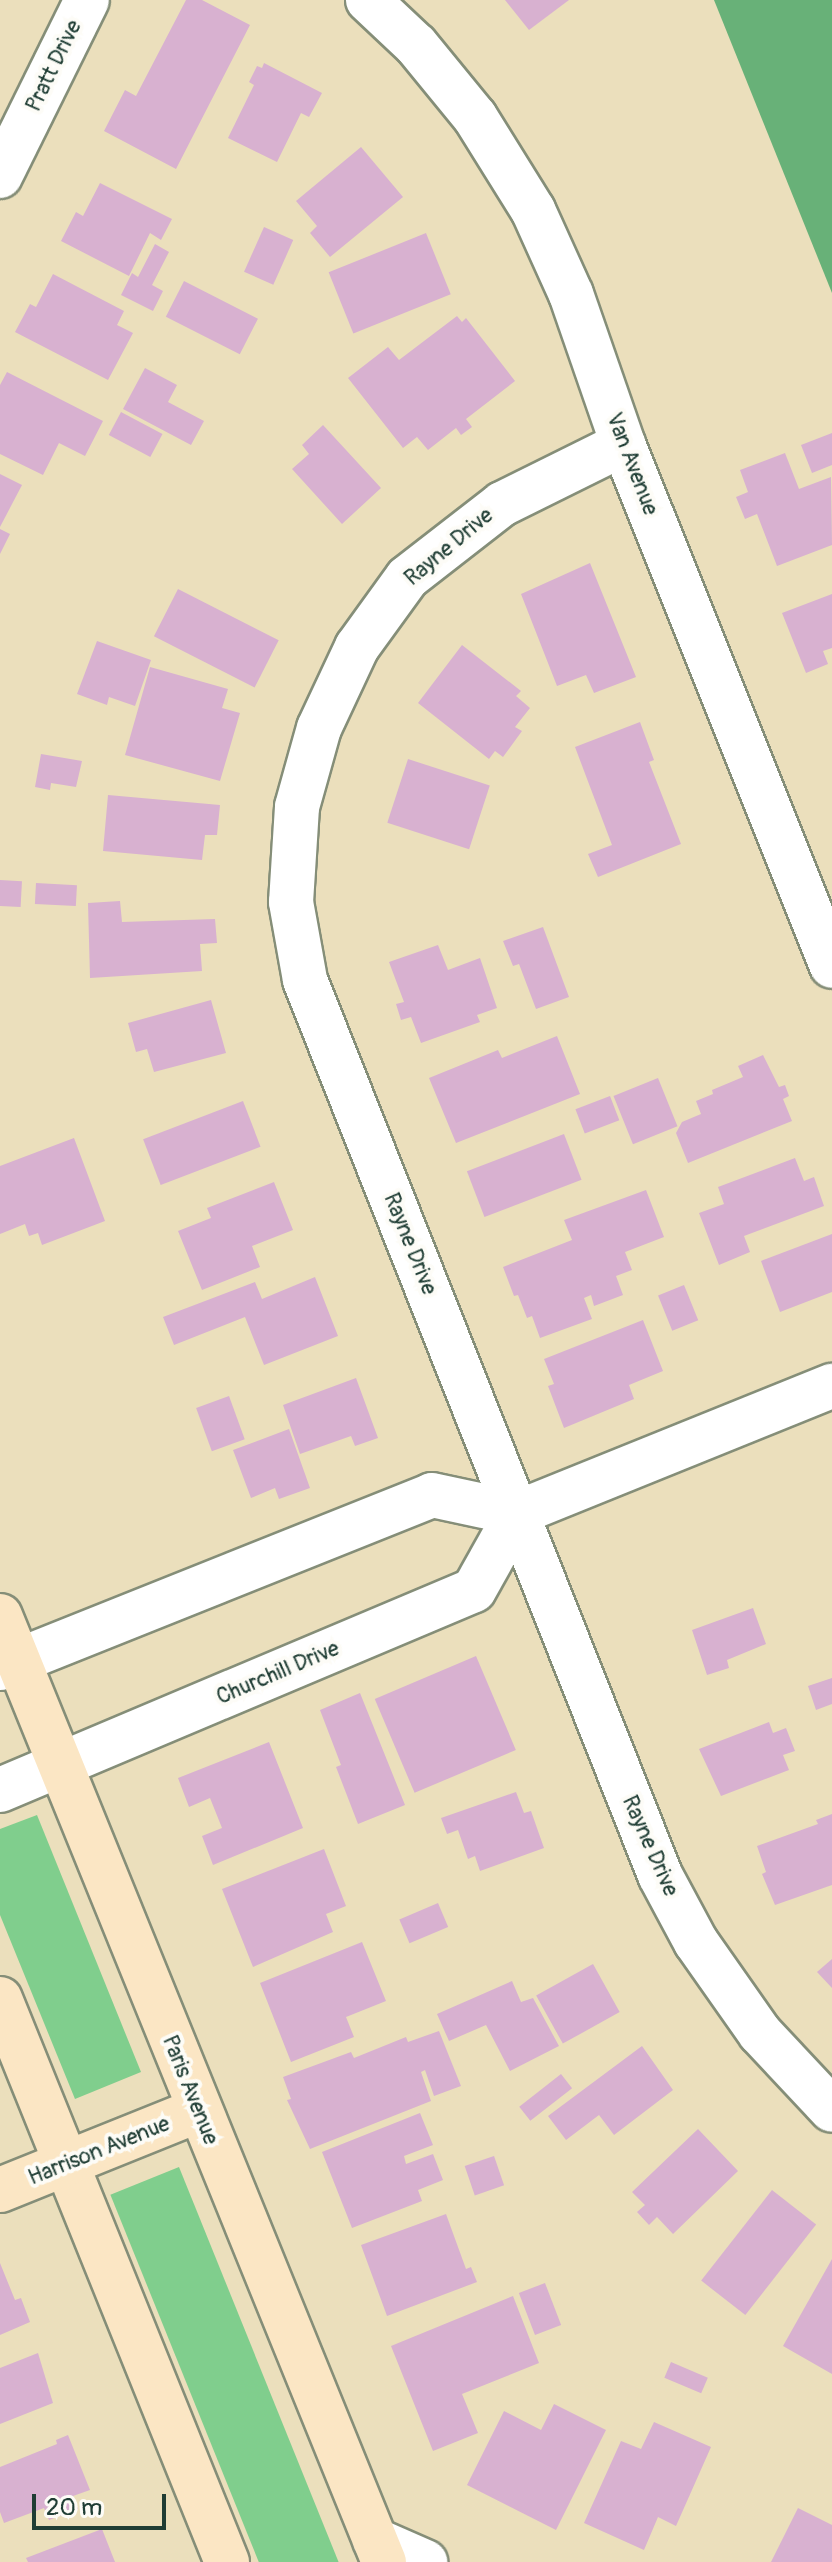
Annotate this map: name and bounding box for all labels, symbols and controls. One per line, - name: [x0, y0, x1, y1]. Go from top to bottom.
- street label: Pratt Drive: [21, 16, 87, 116]
- street label: Van Avenue: [600, 409, 664, 519]
- street label: Rayne Drive: [399, 502, 499, 592]
- street label: Rayne Drive: [378, 1189, 442, 1299]
- street label: Churchill Drive: [213, 1635, 343, 1711]
- street label: Rayne Drive: [616, 1792, 684, 1900]
- street label: Paris Avenue: [156, 2032, 224, 2148]
- street label: Harrison Avenue: [24, 2111, 174, 2191]
- scale bar: [36, 2478, 170, 2528]
- text: 20 m: [46, 2493, 102, 2522]

